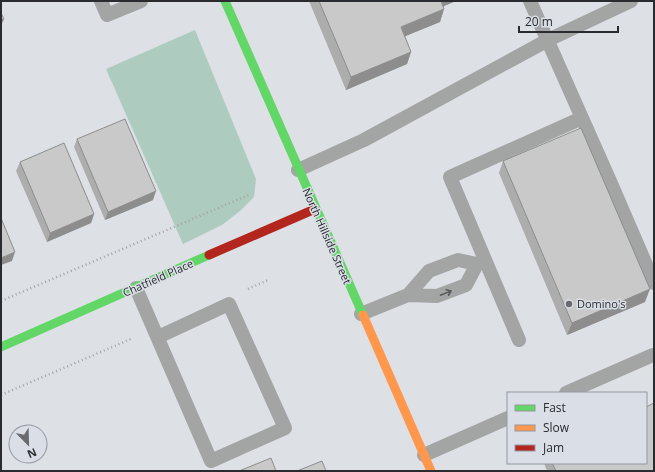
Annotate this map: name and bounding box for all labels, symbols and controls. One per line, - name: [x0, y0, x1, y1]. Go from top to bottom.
- scale bar: [519, 8, 618, 34]
- text: 20 m: [525, 13, 553, 30]
- street label: North Hillside Street: [299, 185, 355, 286]
- street label: Chatfield Place: [120, 255, 195, 300]
- one-way arrow: [440, 288, 452, 296]
- place label: Domino's: [577, 296, 626, 311]
- marker: Domino's: [564, 299, 574, 309]
- legend: [507, 392, 647, 464]
- text: Fast: [543, 399, 566, 416]
- text: Slow: [543, 419, 570, 436]
- north arrow: [8, 424, 48, 464]
- text: Jam: [542, 439, 564, 456]
- text: N: [25, 445, 39, 462]

